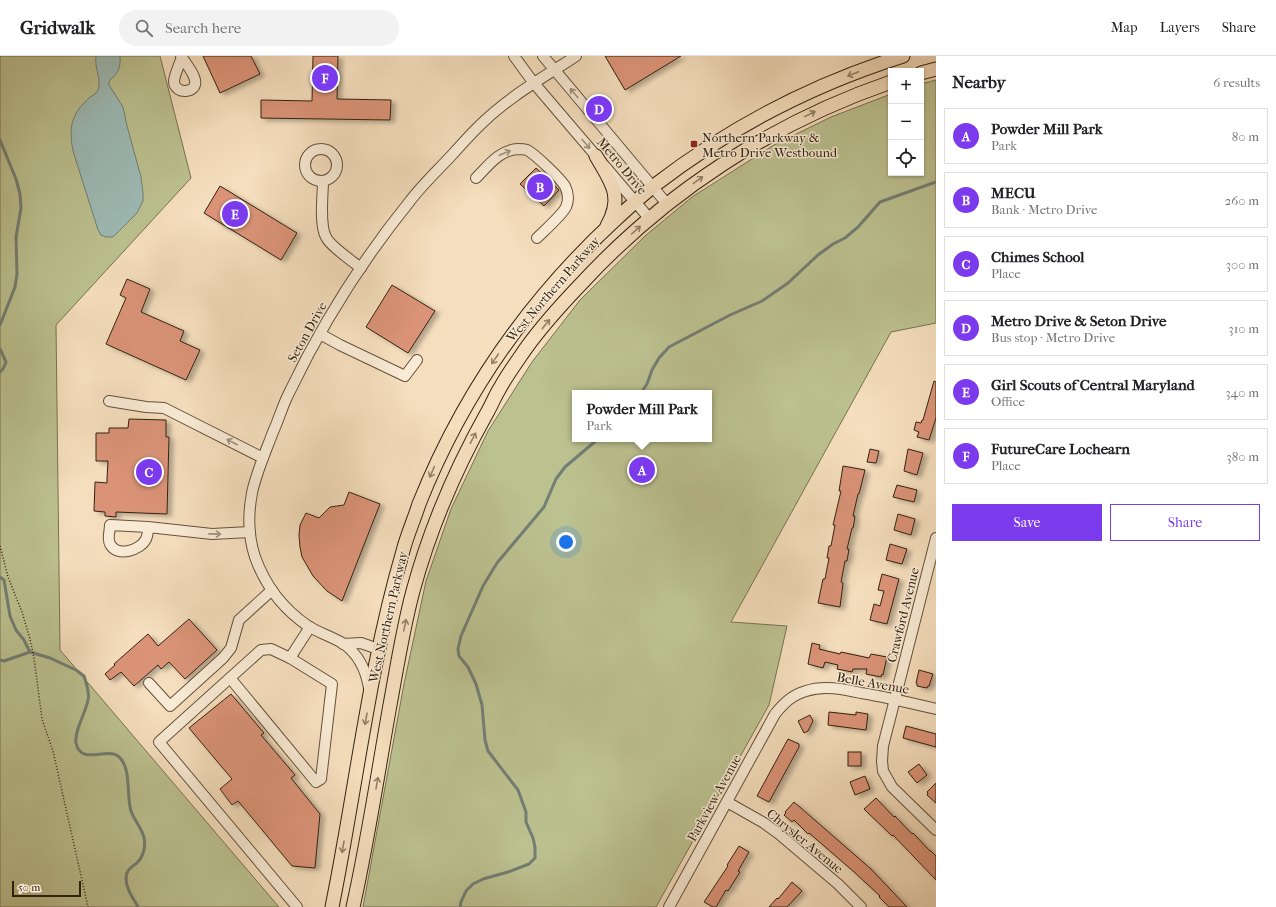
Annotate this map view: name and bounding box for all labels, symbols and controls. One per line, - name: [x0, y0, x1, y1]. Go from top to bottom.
- search box: [119, 10, 399, 46]
- text: Gridwalk: [20, 17, 95, 39]
- icon: search: [133, 17, 155, 39]
- text: Search here: [165, 19, 241, 37]
- text: Map: [1111, 19, 1138, 36]
- text: Layers: [1160, 19, 1200, 36]
- text: Share: [1222, 19, 1256, 36]
- pin: F: [312, 63, 338, 93]
- map controls: [888, 68, 924, 176]
- button: +: [888, 68, 924, 104]
- one-way arrow: [847, 70, 859, 78]
- text: Nearby: [952, 72, 1006, 92]
- text: 6 results: [1213, 75, 1260, 90]
- one-way arrow: [569, 87, 578, 98]
- pin: D: [586, 94, 612, 124]
- button: −: [888, 104, 924, 140]
- one-way arrow: [804, 110, 816, 118]
- text: Powder Mill Park: [991, 120, 1102, 138]
- text: A: [962, 129, 970, 144]
- text: 80 m: [1232, 129, 1259, 144]
- place label: Northern Parkway & Metro Drive Westbound: [702, 130, 838, 160]
- street label: Metro Drive: [594, 135, 650, 198]
- one-way arrow: [581, 138, 590, 149]
- text: Park: [991, 138, 1017, 153]
- marker: Northern Parkway & Metro Drive Westbound: [689, 139, 699, 149]
- button: locate: [888, 140, 924, 176]
- one-way arrow: [499, 148, 511, 156]
- pin: B: [527, 172, 553, 202]
- one-way arrow: [693, 176, 704, 184]
- text: MECU: [991, 184, 1036, 202]
- text: B: [962, 193, 970, 208]
- text: 260 m: [1225, 193, 1259, 208]
- pin: E: [222, 199, 248, 229]
- text: Bank · Metro Drive: [991, 202, 1097, 217]
- one-way arrow: [631, 225, 641, 235]
- street label: West Northern Parkway: [503, 232, 604, 345]
- text: Chimes School: [991, 248, 1084, 266]
- text: C: [962, 257, 970, 272]
- text: 300 m: [1226, 257, 1259, 272]
- text: Place: [991, 266, 1021, 281]
- street label: Seton Drive: [284, 299, 330, 365]
- text: Metro Drive & Seton Drive: [991, 312, 1166, 330]
- one-way arrow: [542, 318, 551, 329]
- text: D: [961, 321, 971, 336]
- text: 310 m: [1228, 321, 1259, 336]
- text: Bus stop · Metro Drive: [991, 330, 1115, 345]
- one-way arrow: [491, 353, 499, 364]
- text: Girl Scouts of Central Maryland: [991, 376, 1195, 394]
- text: E: [962, 385, 970, 400]
- text: 340 m: [1225, 385, 1259, 400]
- popup: [572, 390, 712, 442]
- text: Office: [991, 394, 1025, 409]
- text: Powder Mill Park: [586, 400, 698, 418]
- text: Park: [586, 418, 612, 433]
- one-way arrow: [470, 432, 477, 444]
- one-way arrow: [226, 438, 238, 445]
- text: FutureCare Lochearn: [991, 440, 1130, 458]
- text: F: [963, 449, 969, 464]
- text: 380 m: [1226, 449, 1259, 464]
- pin: A: [629, 455, 655, 485]
- pin: C: [136, 457, 162, 487]
- text: Place: [991, 458, 1021, 473]
- one-way arrow: [428, 466, 435, 478]
- button: Save: [952, 504, 1102, 541]
- button: Share: [1110, 504, 1260, 541]
- one-way arrow: [208, 530, 221, 538]
- your location: [556, 532, 576, 552]
- street label: West Northern Parkway: [365, 549, 411, 685]
- street label: Crawford Avenue: [884, 565, 922, 664]
- one-way arrow: [402, 619, 410, 632]
- street label: Belle Avenue: [836, 669, 911, 697]
- one-way arrow: [362, 712, 370, 725]
- street label: Parkview Avenue: [684, 752, 744, 844]
- one-way arrow: [373, 776, 381, 789]
- street label: Chrysler Avenue: [764, 806, 846, 877]
- one-way arrow: [339, 840, 347, 853]
- scale bar: [12, 879, 81, 898]
- text: 50 m: [18, 881, 40, 894]

